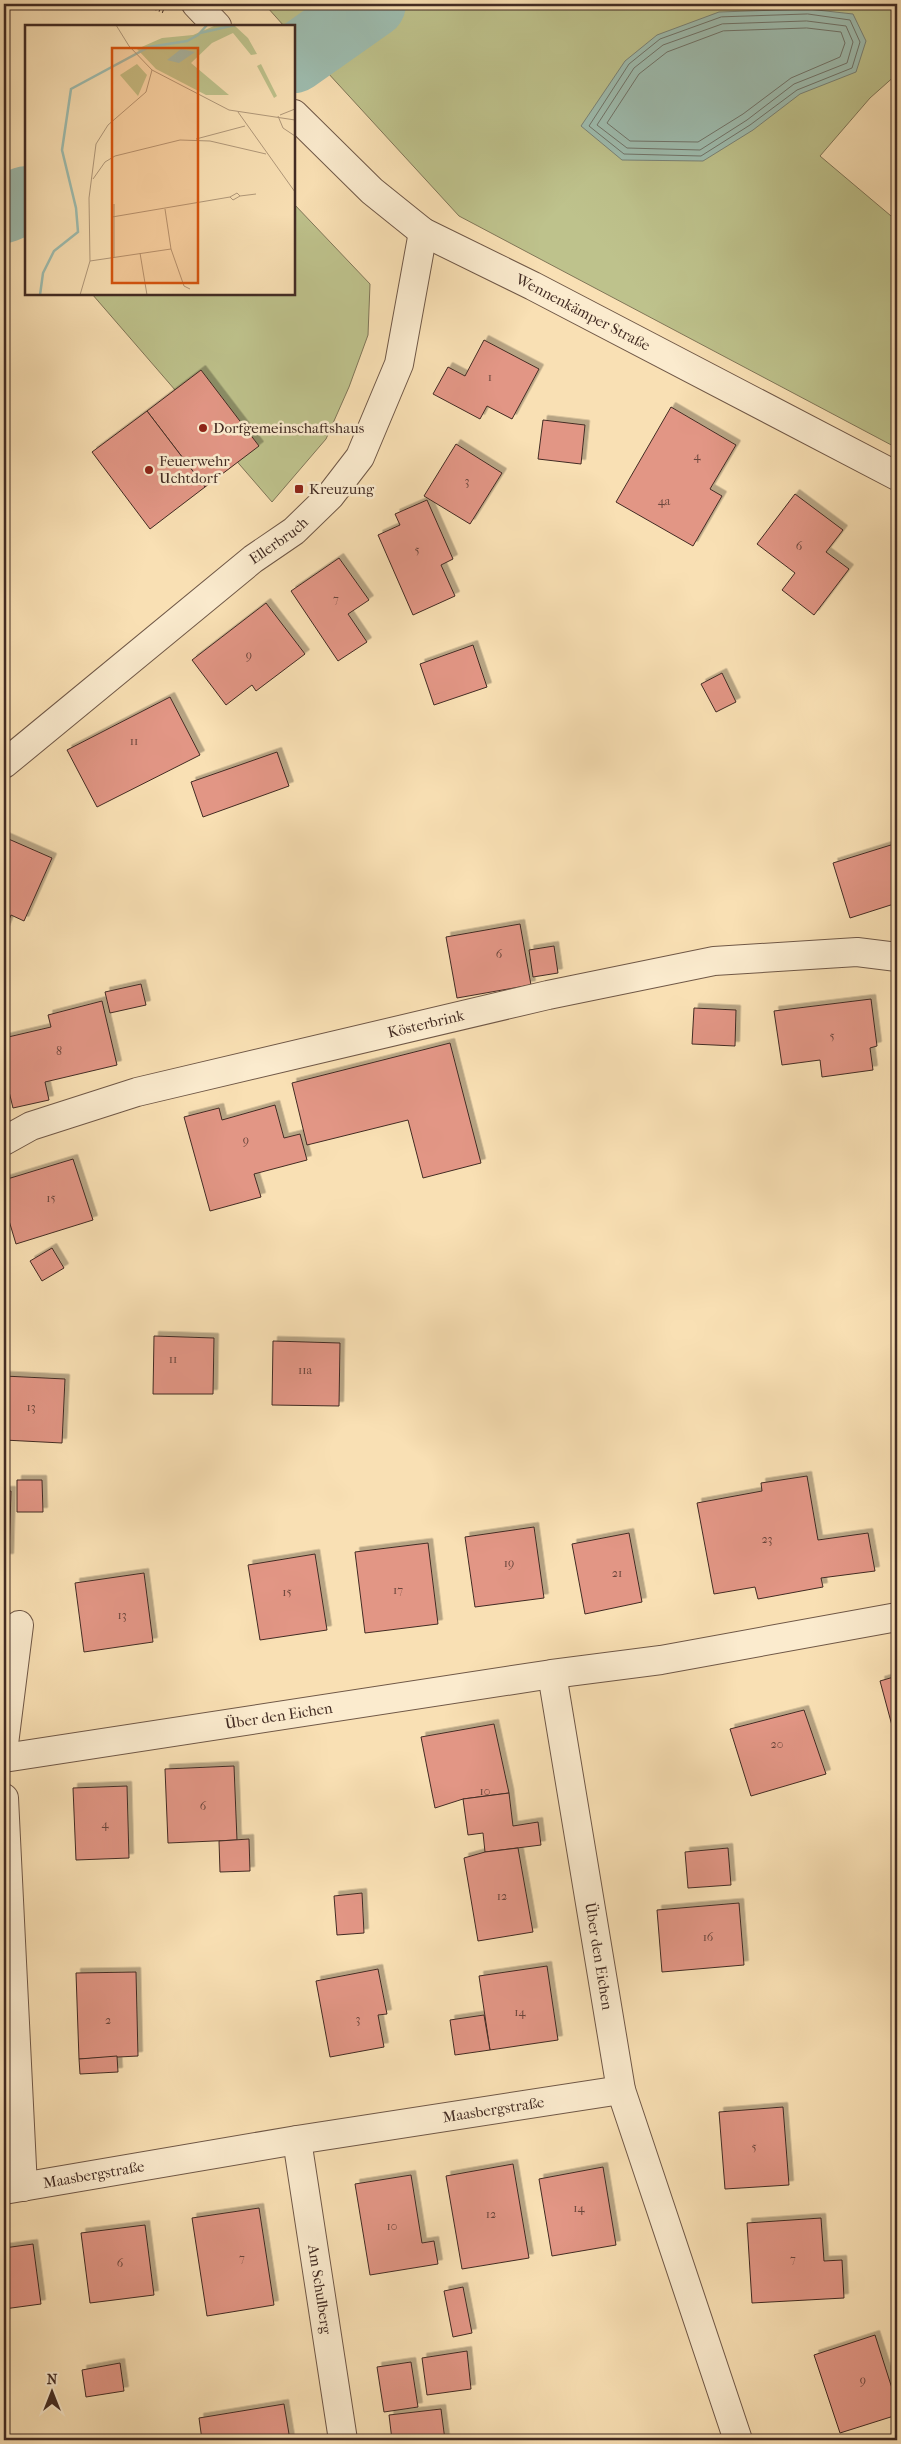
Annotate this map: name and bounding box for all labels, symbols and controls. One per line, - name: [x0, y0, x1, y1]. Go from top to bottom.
- inset map: [25, 25, 295, 295]
- street label: Wennenkämper Straße: [512, 269, 654, 355]
- house number: 1: [488, 370, 492, 384]
- place label: Dorfgemeinschaftshaus: [213, 419, 365, 437]
- marker: Dorfgemeinschaftshaus: [197, 422, 209, 434]
- house number: 4: [693, 449, 701, 463]
- place label: Feuerwehr Uchtdorf: [159, 452, 230, 487]
- marker: Feuerwehr Uchtdorf: [143, 464, 155, 476]
- house number: 3: [465, 474, 470, 488]
- place label: Kreuzung: [309, 480, 375, 498]
- marker: Kreuzung: [293, 483, 305, 495]
- house number: 4a: [658, 494, 671, 508]
- street label: Ellerbruch: [245, 513, 312, 568]
- house number: 6: [796, 539, 803, 553]
- house number: 5: [414, 543, 420, 557]
- house number: 7: [333, 592, 339, 606]
- house number: 9: [246, 648, 252, 662]
- house number: 11: [130, 734, 138, 748]
- house number: 6: [496, 947, 503, 961]
- street label: Kösterbrink: [386, 1006, 466, 1042]
- house number: 5: [829, 1029, 835, 1043]
- house number: 8: [56, 1044, 62, 1058]
- house number: 9: [243, 1133, 249, 1147]
- house number: 15: [46, 1191, 56, 1205]
- house number: 11: [169, 1352, 177, 1366]
- house number: 11a: [298, 1363, 313, 1377]
- house number: 13: [26, 1400, 36, 1414]
- house number: 23: [761, 1532, 773, 1546]
- house number: 19: [504, 1556, 514, 1570]
- house number: 21: [612, 1566, 622, 1580]
- house number: 17: [393, 1583, 403, 1597]
- house number: 15: [282, 1585, 292, 1599]
- house number: 13: [117, 1608, 127, 1622]
- street label: Über den Eichen: [224, 1699, 334, 1733]
- house number: 20: [771, 1737, 783, 1751]
- house number: 10: [480, 1784, 490, 1798]
- house number: 6: [200, 1799, 207, 1813]
- house number: 4: [101, 1817, 109, 1831]
- house number: 12: [497, 1889, 507, 1903]
- street label: Über den Eichen: [581, 1901, 617, 2011]
- house number: 16: [703, 1930, 714, 1944]
- house number: 14: [514, 2005, 527, 2019]
- house number: 3: [356, 2012, 361, 2026]
- house number: 2: [105, 2013, 111, 2027]
- street label: Maasbergstraße: [441, 2093, 546, 2126]
- house number: 5: [751, 2140, 757, 2154]
- street label: Maasbergstraße: [42, 2157, 146, 2192]
- house number: 14: [573, 2201, 586, 2215]
- house number: 12: [486, 2207, 496, 2221]
- house number: 10: [387, 2219, 397, 2233]
- street label: Am Schulberg: [304, 2242, 336, 2336]
- house number: 7: [239, 2251, 245, 2265]
- house number: 7: [790, 2252, 796, 2266]
- house number: 6: [117, 2256, 124, 2270]
- north arrow: [28, 2366, 78, 2416]
- text: N: [47, 2371, 58, 2388]
- house number: 9: [860, 2373, 866, 2387]

